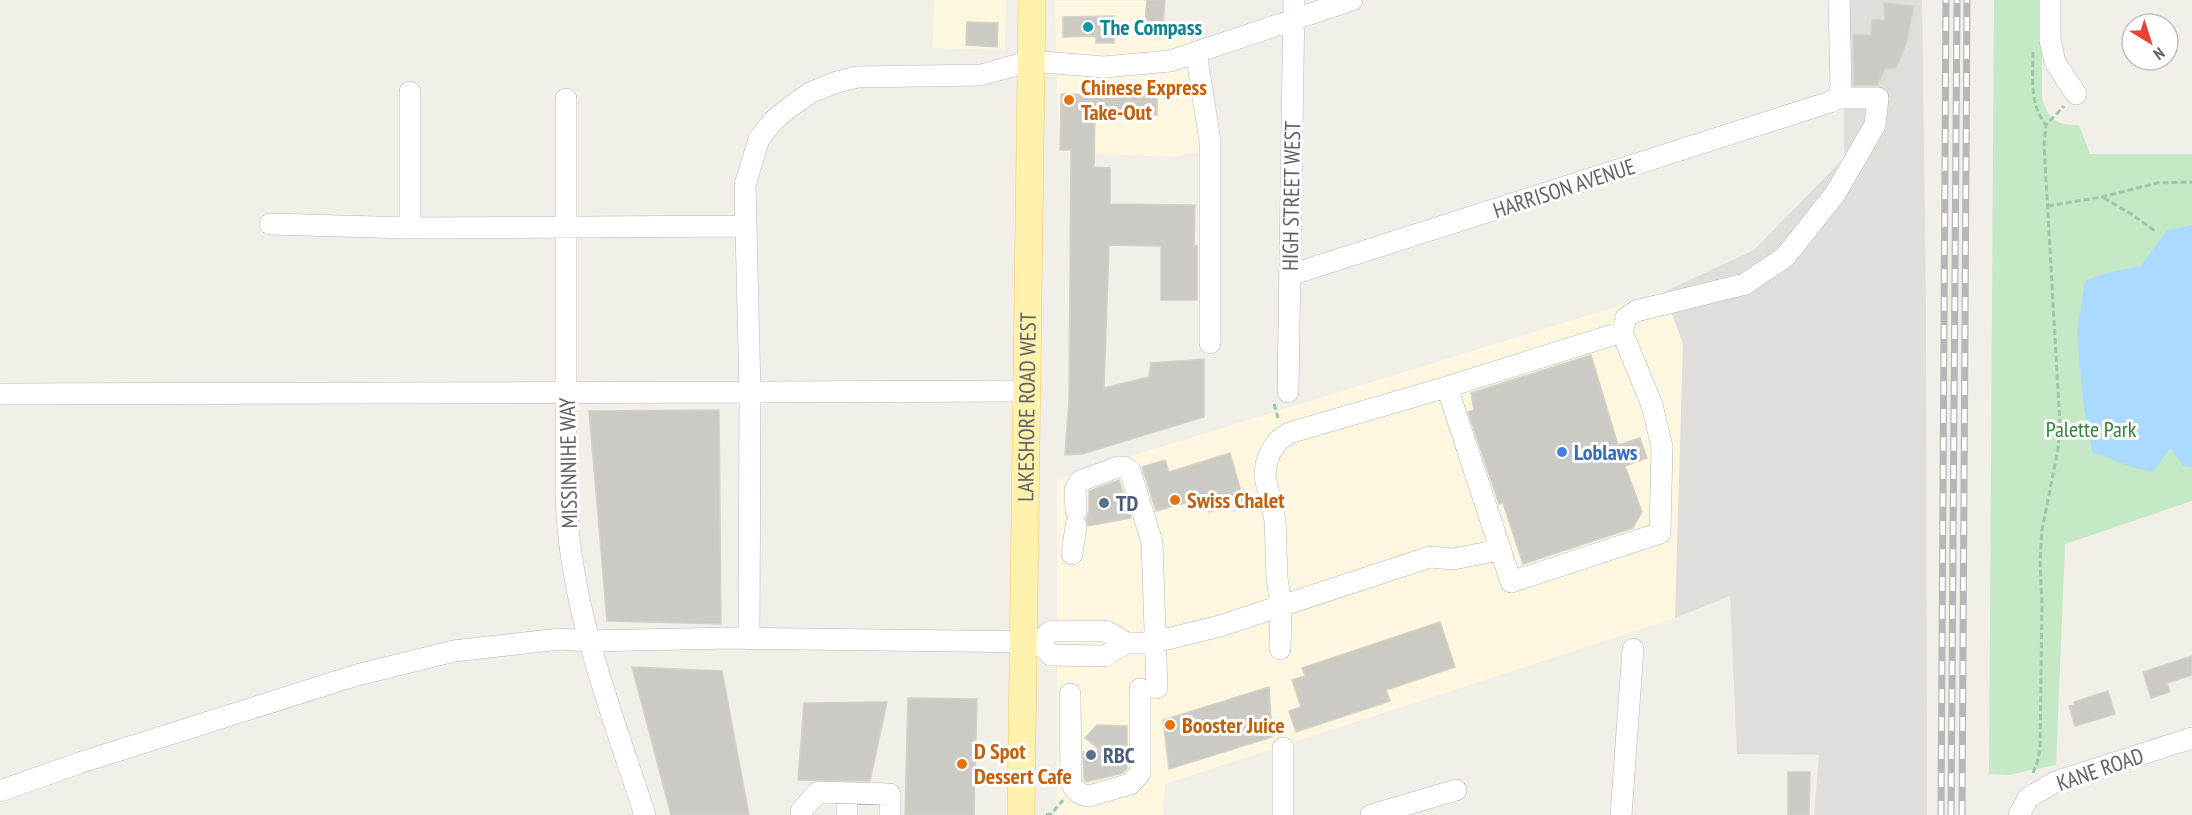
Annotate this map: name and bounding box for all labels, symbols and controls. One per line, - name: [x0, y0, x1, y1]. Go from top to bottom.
- north arrow: [2120, 12, 2180, 72]
- place label: The Compass: [1100, 13, 1202, 41]
- marker: The Compass: [1081, 20, 1095, 34]
- text: N: [2150, 43, 2169, 64]
- place label: Chinese Express Take-Out: [1081, 73, 1207, 126]
- marker: Chinese Express Take-Out: [1062, 93, 1076, 107]
- street label: HIGH STREET WEST: [1276, 121, 1306, 271]
- street label: HARRISON AVENUE: [1489, 152, 1639, 224]
- street label: LAKESHORE ROAD WEST: [1011, 312, 1042, 502]
- street label: MISSINNIHE WAY: [553, 397, 583, 529]
- park label: Palette Park: [2046, 415, 2137, 443]
- place label: Loblaws: [1574, 438, 1638, 466]
- marker: Loblaws: [1555, 445, 1569, 459]
- place label: Swiss Chalet: [1187, 486, 1285, 514]
- place label: TD: [1116, 489, 1138, 517]
- marker: Swiss Chalet: [1168, 493, 1182, 507]
- marker: TD: [1097, 496, 1111, 510]
- place label: Booster Juice: [1182, 711, 1285, 739]
- marker: Booster Juice: [1163, 718, 1177, 732]
- place label: D Spot Dessert Cafe: [974, 737, 1072, 790]
- place label: RBC: [1103, 741, 1135, 769]
- street label: KANE ROAD: [2053, 741, 2147, 797]
- marker: RBC: [1084, 748, 1098, 762]
- marker: D Spot Dessert Cafe: [955, 757, 969, 771]

